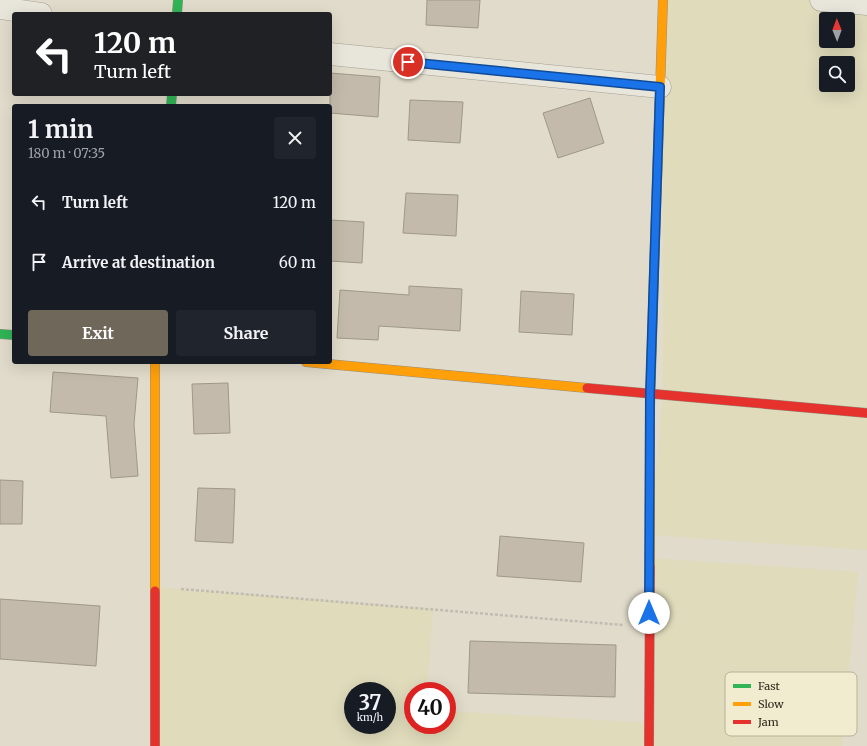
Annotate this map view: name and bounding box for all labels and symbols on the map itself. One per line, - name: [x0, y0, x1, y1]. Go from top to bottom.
- north arrow: [819, 12, 855, 48]
- pin: [391, 45, 425, 79]
- position arrow: [628, 592, 670, 634]
- legend: [725, 672, 857, 736]
- text: Fast: [758, 679, 781, 693]
- speed limit sign: 40: [404, 682, 456, 734]
- text: Slow: [758, 697, 784, 711]
- text: Jam: [757, 715, 779, 729]

